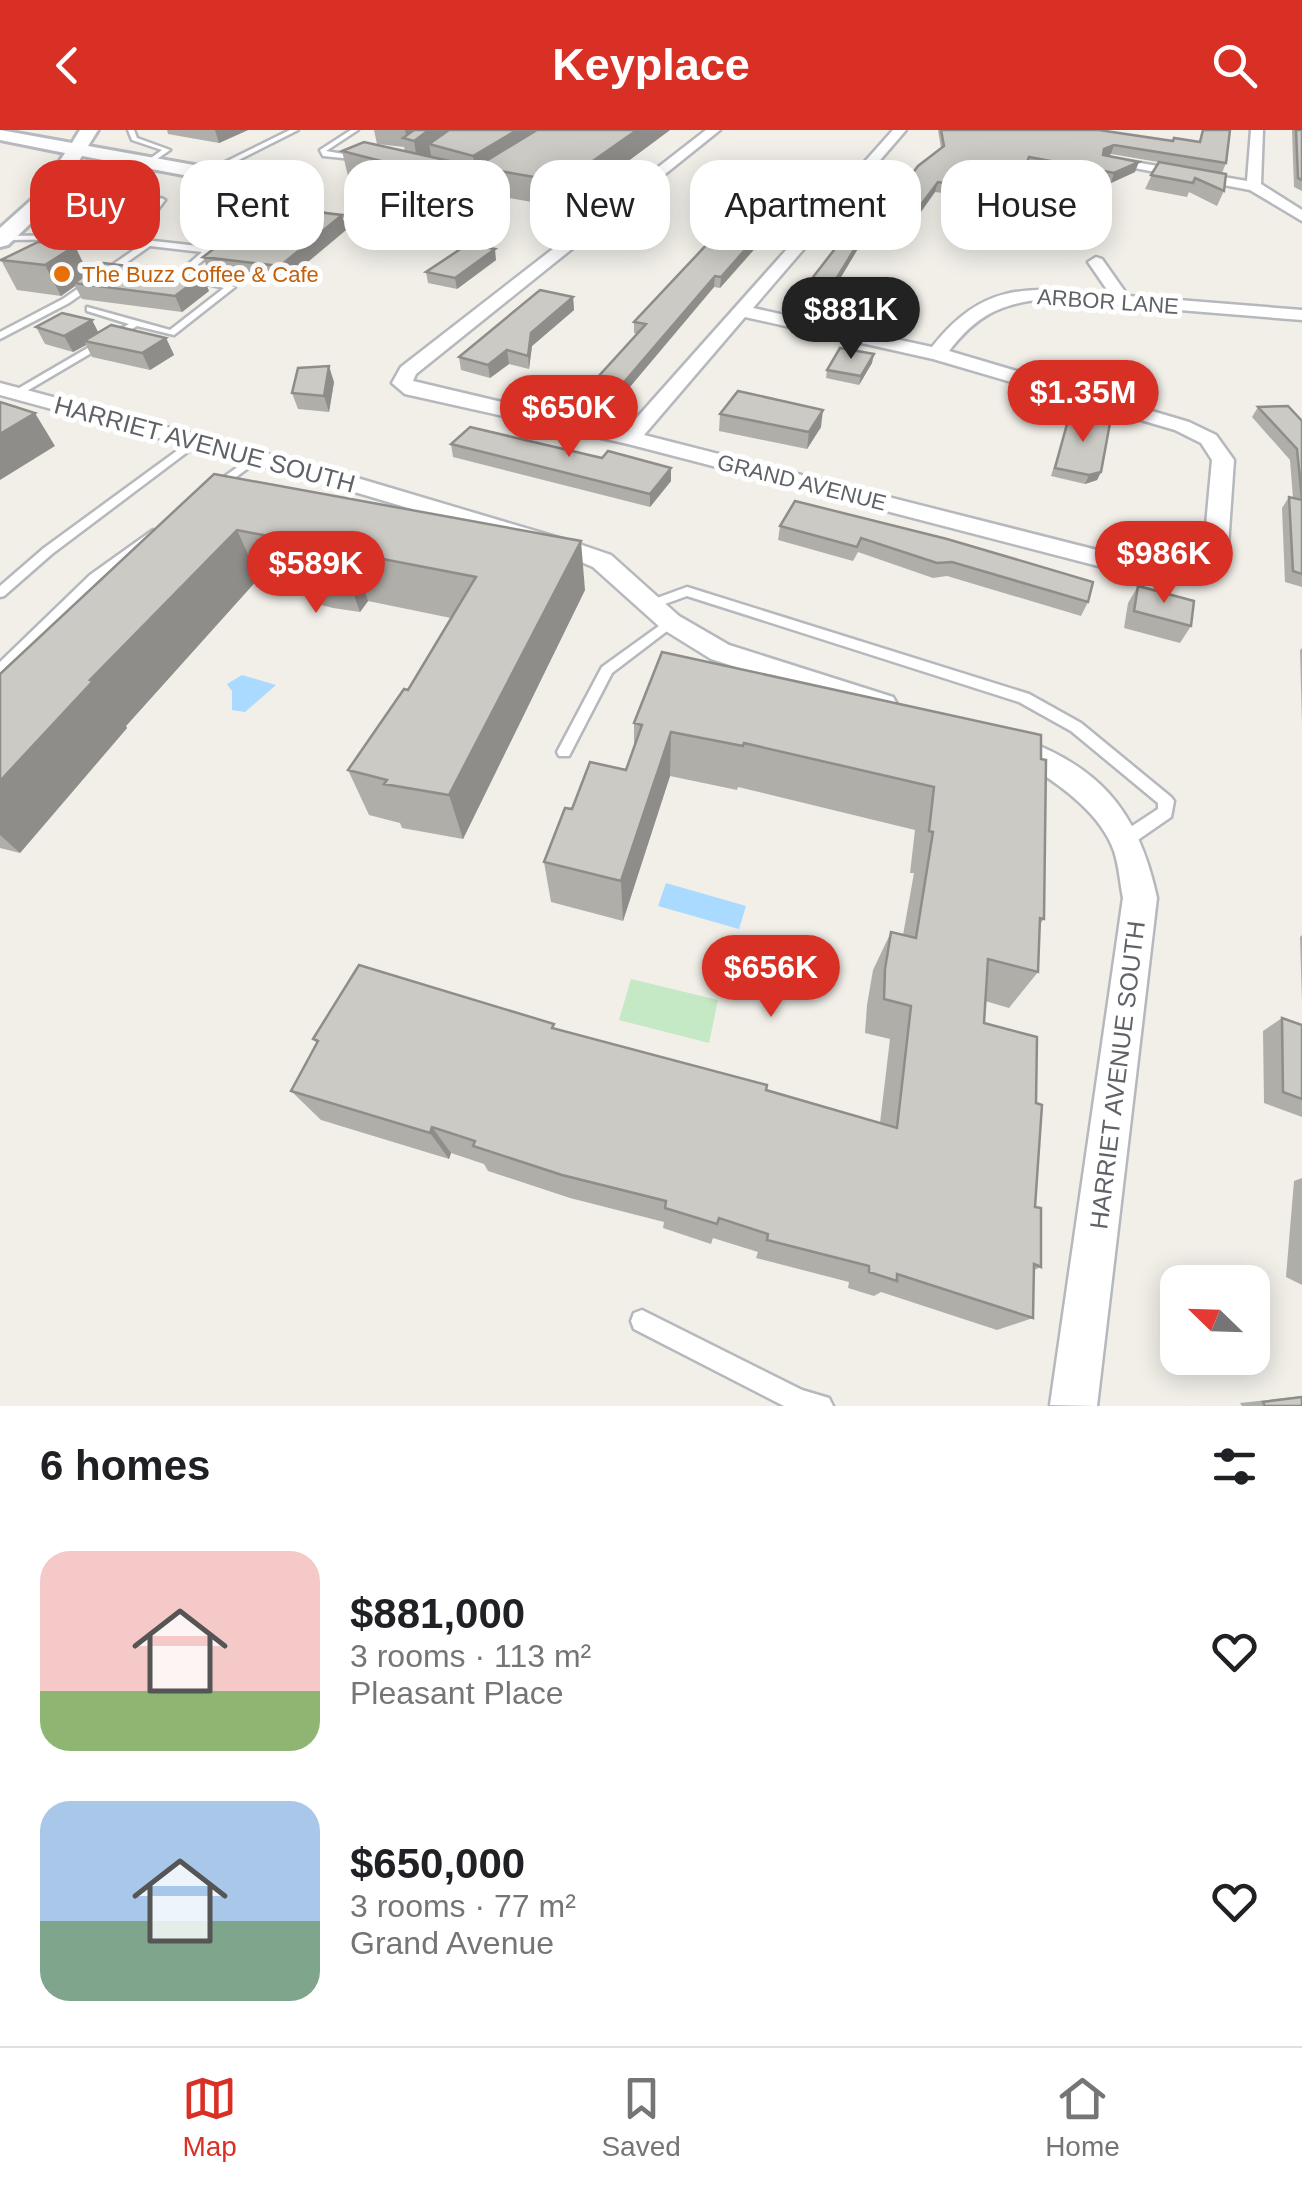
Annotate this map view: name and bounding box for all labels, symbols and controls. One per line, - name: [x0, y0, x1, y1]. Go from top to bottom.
- icon: back: [40, 38, 95, 93]
- icon: search: [1207, 38, 1262, 93]
- text: Keyplace: [552, 39, 750, 90]
- chip: Buy: [30, 160, 160, 250]
- chip: Rent: [180, 160, 324, 250]
- chip: Filters: [344, 160, 510, 250]
- chip: New: [530, 160, 670, 250]
- chip: Apartment: [690, 160, 921, 250]
- chip: House: [941, 160, 1112, 250]
- place label: The Buzz Coffee & Cafe: [82, 262, 319, 287]
- marker: The Buzz Coffee & Cafe: [51, 263, 73, 285]
- pin: $881K: [781, 277, 921, 362]
- street label: ARBOR LANE: [1036, 284, 1180, 319]
- text: $881K: [804, 291, 898, 327]
- pin: $1.35M: [1002, 360, 1164, 445]
- text: $1.35M: [1030, 374, 1136, 410]
- pin: $650K: [499, 375, 639, 460]
- text: $650K: [522, 389, 616, 425]
- street label: HARRIET AVENUE SOUTH: [52, 390, 358, 498]
- street label: GRAND AVENUE: [715, 449, 889, 516]
- pin: $986K: [1094, 521, 1234, 606]
- pin: $589K: [246, 531, 386, 616]
- text: $986K: [1117, 535, 1211, 571]
- text: $589K: [269, 545, 363, 581]
- street label: HARRIET AVENUE SOUTH: [1084, 919, 1150, 1231]
- pin: $656K: [701, 935, 841, 1020]
- text: $656K: [724, 949, 818, 985]
- north arrow: [1160, 1265, 1270, 1375]
- map controls: [1160, 1265, 1270, 1375]
- icon: filters: [1207, 1439, 1262, 1494]
- text: 6 homes: [40, 1442, 210, 1489]
- text: $881,000: [350, 1590, 525, 1637]
- icon: home: [120, 1591, 240, 1711]
- icon: heart: [1207, 1624, 1262, 1679]
- text: 3 rooms · 113 m²: [350, 1638, 591, 1674]
- text: Pleasant Place: [350, 1675, 563, 1711]
- text: $650,000: [350, 1840, 525, 1887]
- icon: home: [120, 1841, 240, 1961]
- icon: heart: [1207, 1874, 1262, 1929]
- text: 3 rooms · 77 m²: [350, 1888, 576, 1924]
- text: Grand Avenue: [350, 1925, 554, 1961]
- tab: Map: [182, 2071, 237, 2163]
- tab: Saved: [601, 2071, 681, 2163]
- tab: Home: [1045, 2071, 1120, 2163]

